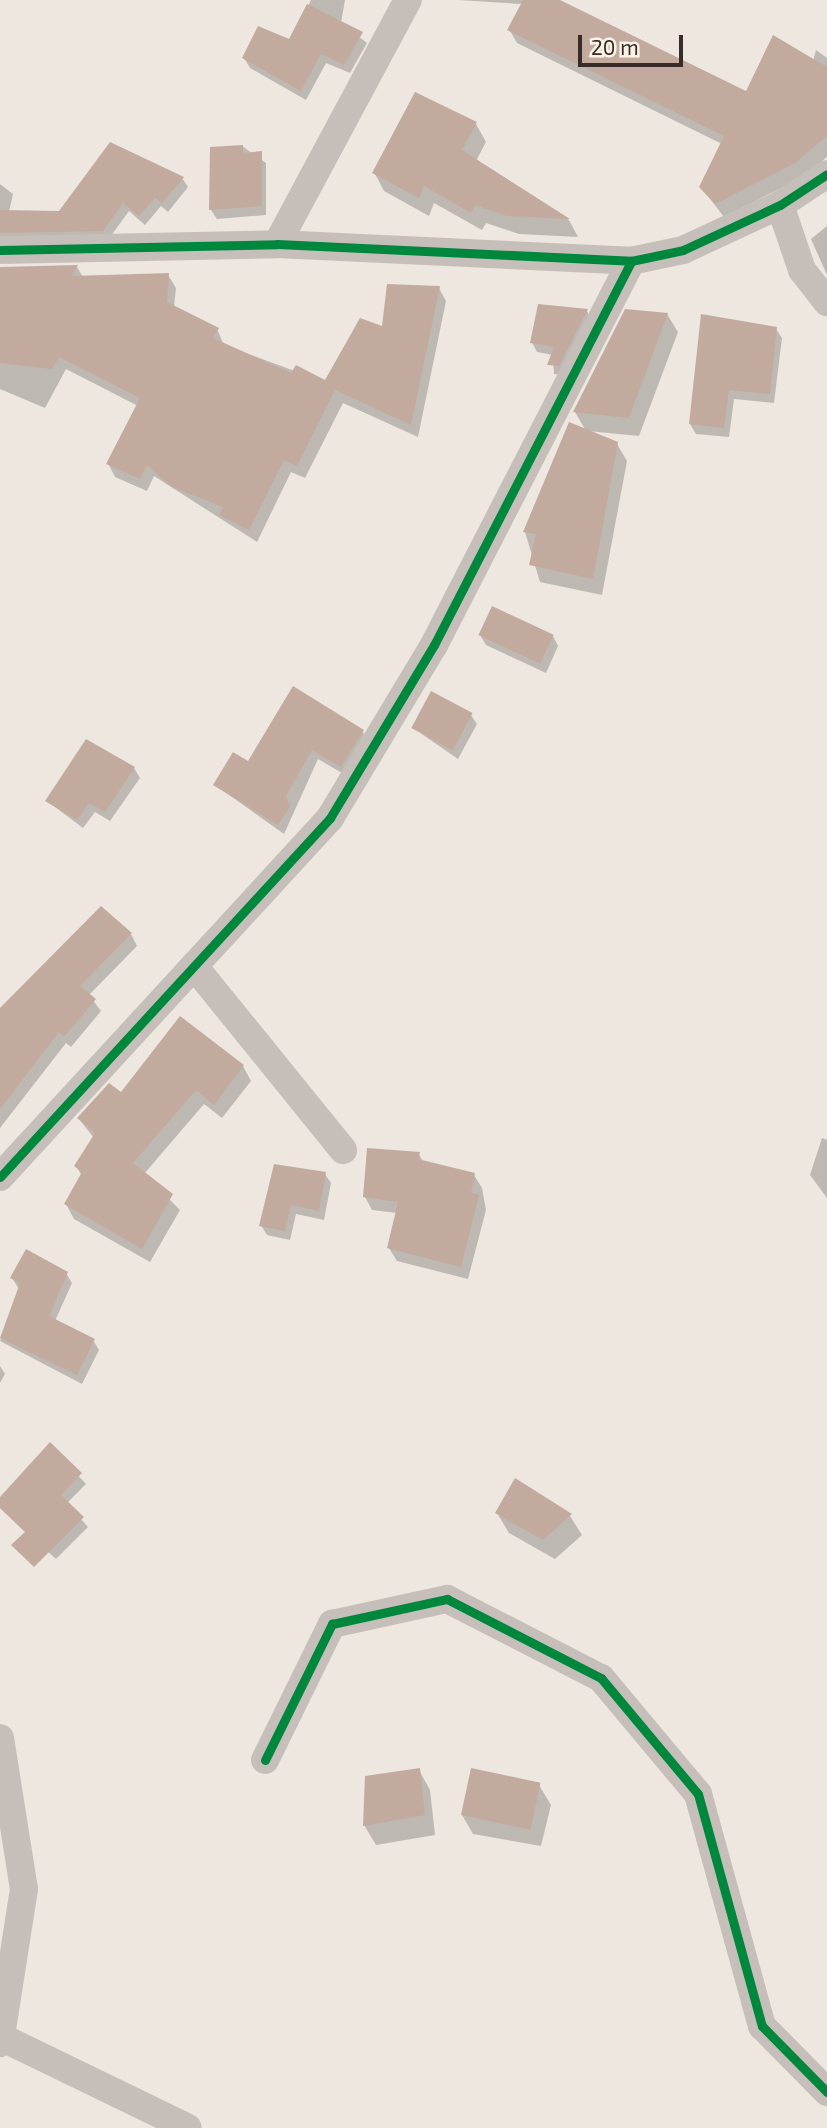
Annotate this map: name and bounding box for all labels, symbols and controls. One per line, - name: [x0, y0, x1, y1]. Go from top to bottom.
- scale bar: [582, 21, 687, 65]
- text: 20 m: [591, 34, 639, 59]

